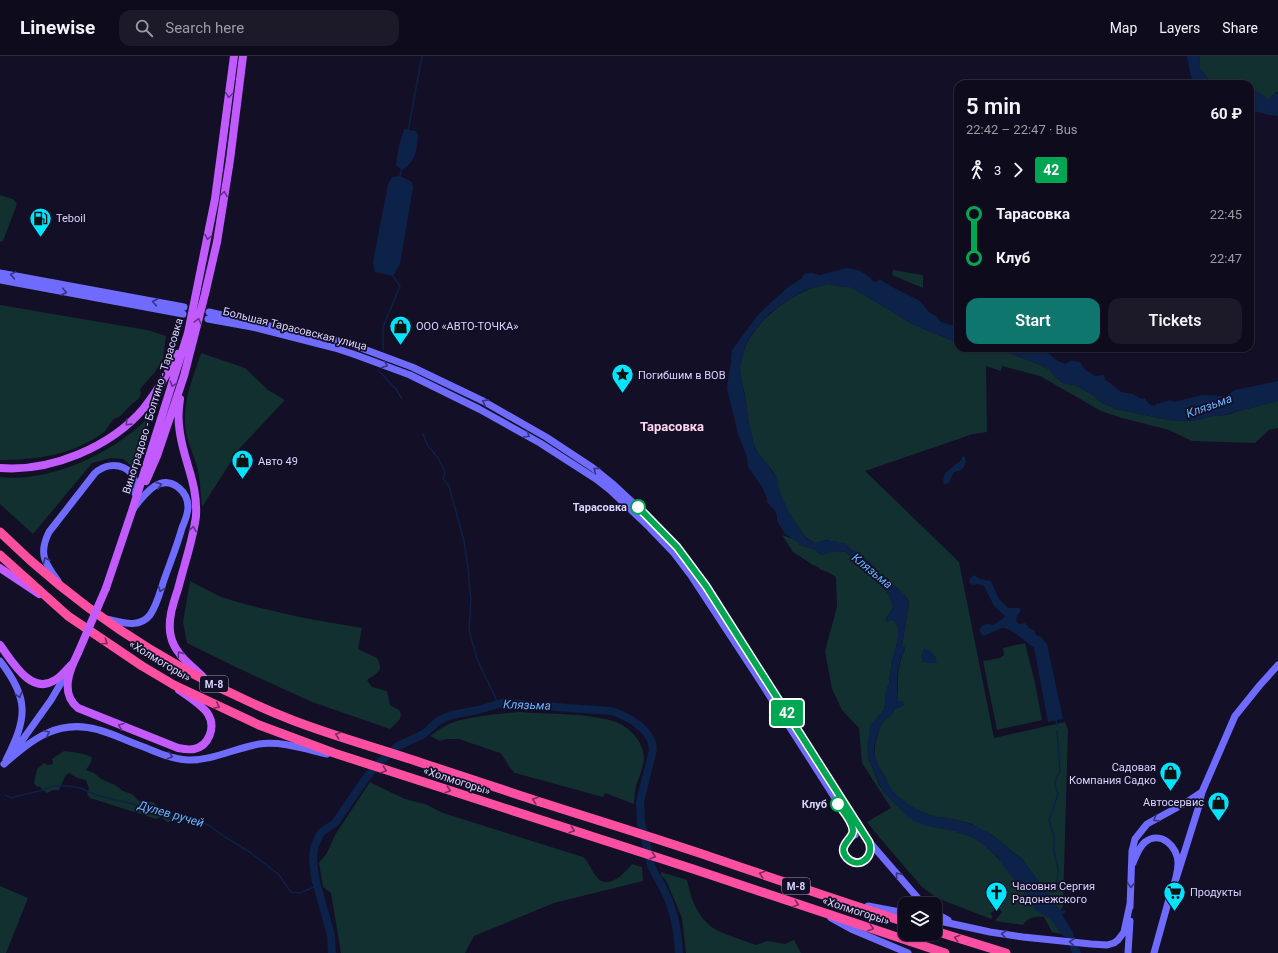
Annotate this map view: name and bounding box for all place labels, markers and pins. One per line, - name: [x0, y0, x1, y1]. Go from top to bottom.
- fuel station icon: Teboil: [27, 205, 53, 238]
- place label: Teboil: [56, 212, 86, 225]
- shop icon: ООО «АВТО-ТОЧКА»: [387, 313, 413, 346]
- place label: ООО «АВТО-ТОЧКА»: [416, 320, 518, 333]
- place icon: Погибшим в ВОВ: [609, 362, 635, 395]
- place label: Погибшим в ВОВ: [638, 369, 726, 382]
- shop icon: Авто 49: [230, 448, 256, 481]
- place label: Авто 49: [258, 455, 298, 468]
- marker: Тарасовка: [630, 499, 646, 515]
- place label: Тарасовка: [573, 501, 627, 514]
- shop icon: Садовая Компания Садко: [1158, 760, 1184, 793]
- place label: Садовая Компания Садко: [1069, 761, 1156, 787]
- shop icon: Автосервис: [1206, 789, 1232, 822]
- marker: Клуб: [830, 796, 846, 812]
- place label: Автосервис: [1143, 796, 1204, 809]
- place label: Клуб: [802, 798, 827, 811]
- church icon: Часовня Сергия Радонежского: [983, 879, 1009, 912]
- supermarket icon: Продукты: [1162, 879, 1188, 912]
- place label: Часовня Сергия Радонежского: [1012, 880, 1095, 906]
- place label: Продукты: [1190, 886, 1242, 899]

